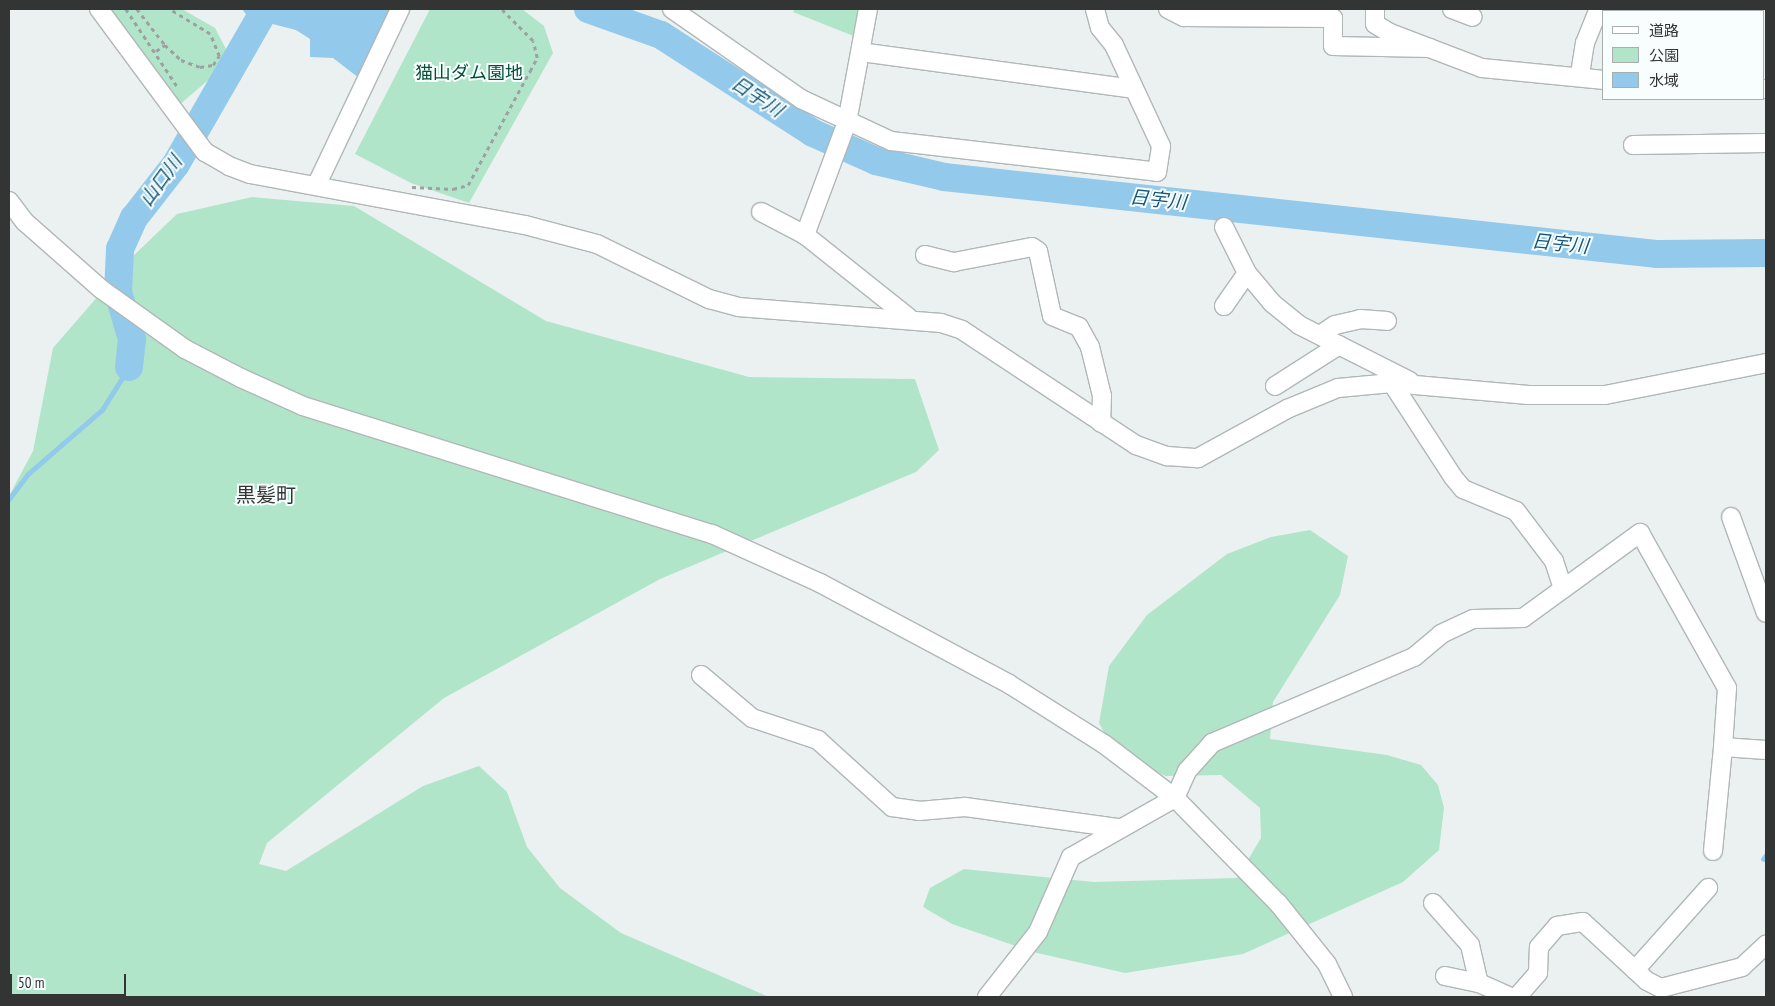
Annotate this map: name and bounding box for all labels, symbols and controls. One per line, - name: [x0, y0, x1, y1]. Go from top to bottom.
- legend: [1602, 10, 1765, 100]
- text: 道路: [1649, 21, 1679, 40]
- text: 公園: [1649, 46, 1679, 65]
- park label: 猫山ダム園地: [415, 62, 523, 84]
- text: 水域: [1649, 71, 1679, 90]
- water label: 日宇川: [727, 72, 787, 122]
- water label: 山口川: [135, 151, 187, 211]
- water label: 日宇川: [1128, 186, 1188, 214]
- water label: 日宇川: [1530, 230, 1590, 258]
- district label: 黒髪町: [236, 483, 296, 507]
- scale bar: [12, 964, 129, 996]
- text: 50 m: [18, 973, 44, 992]

